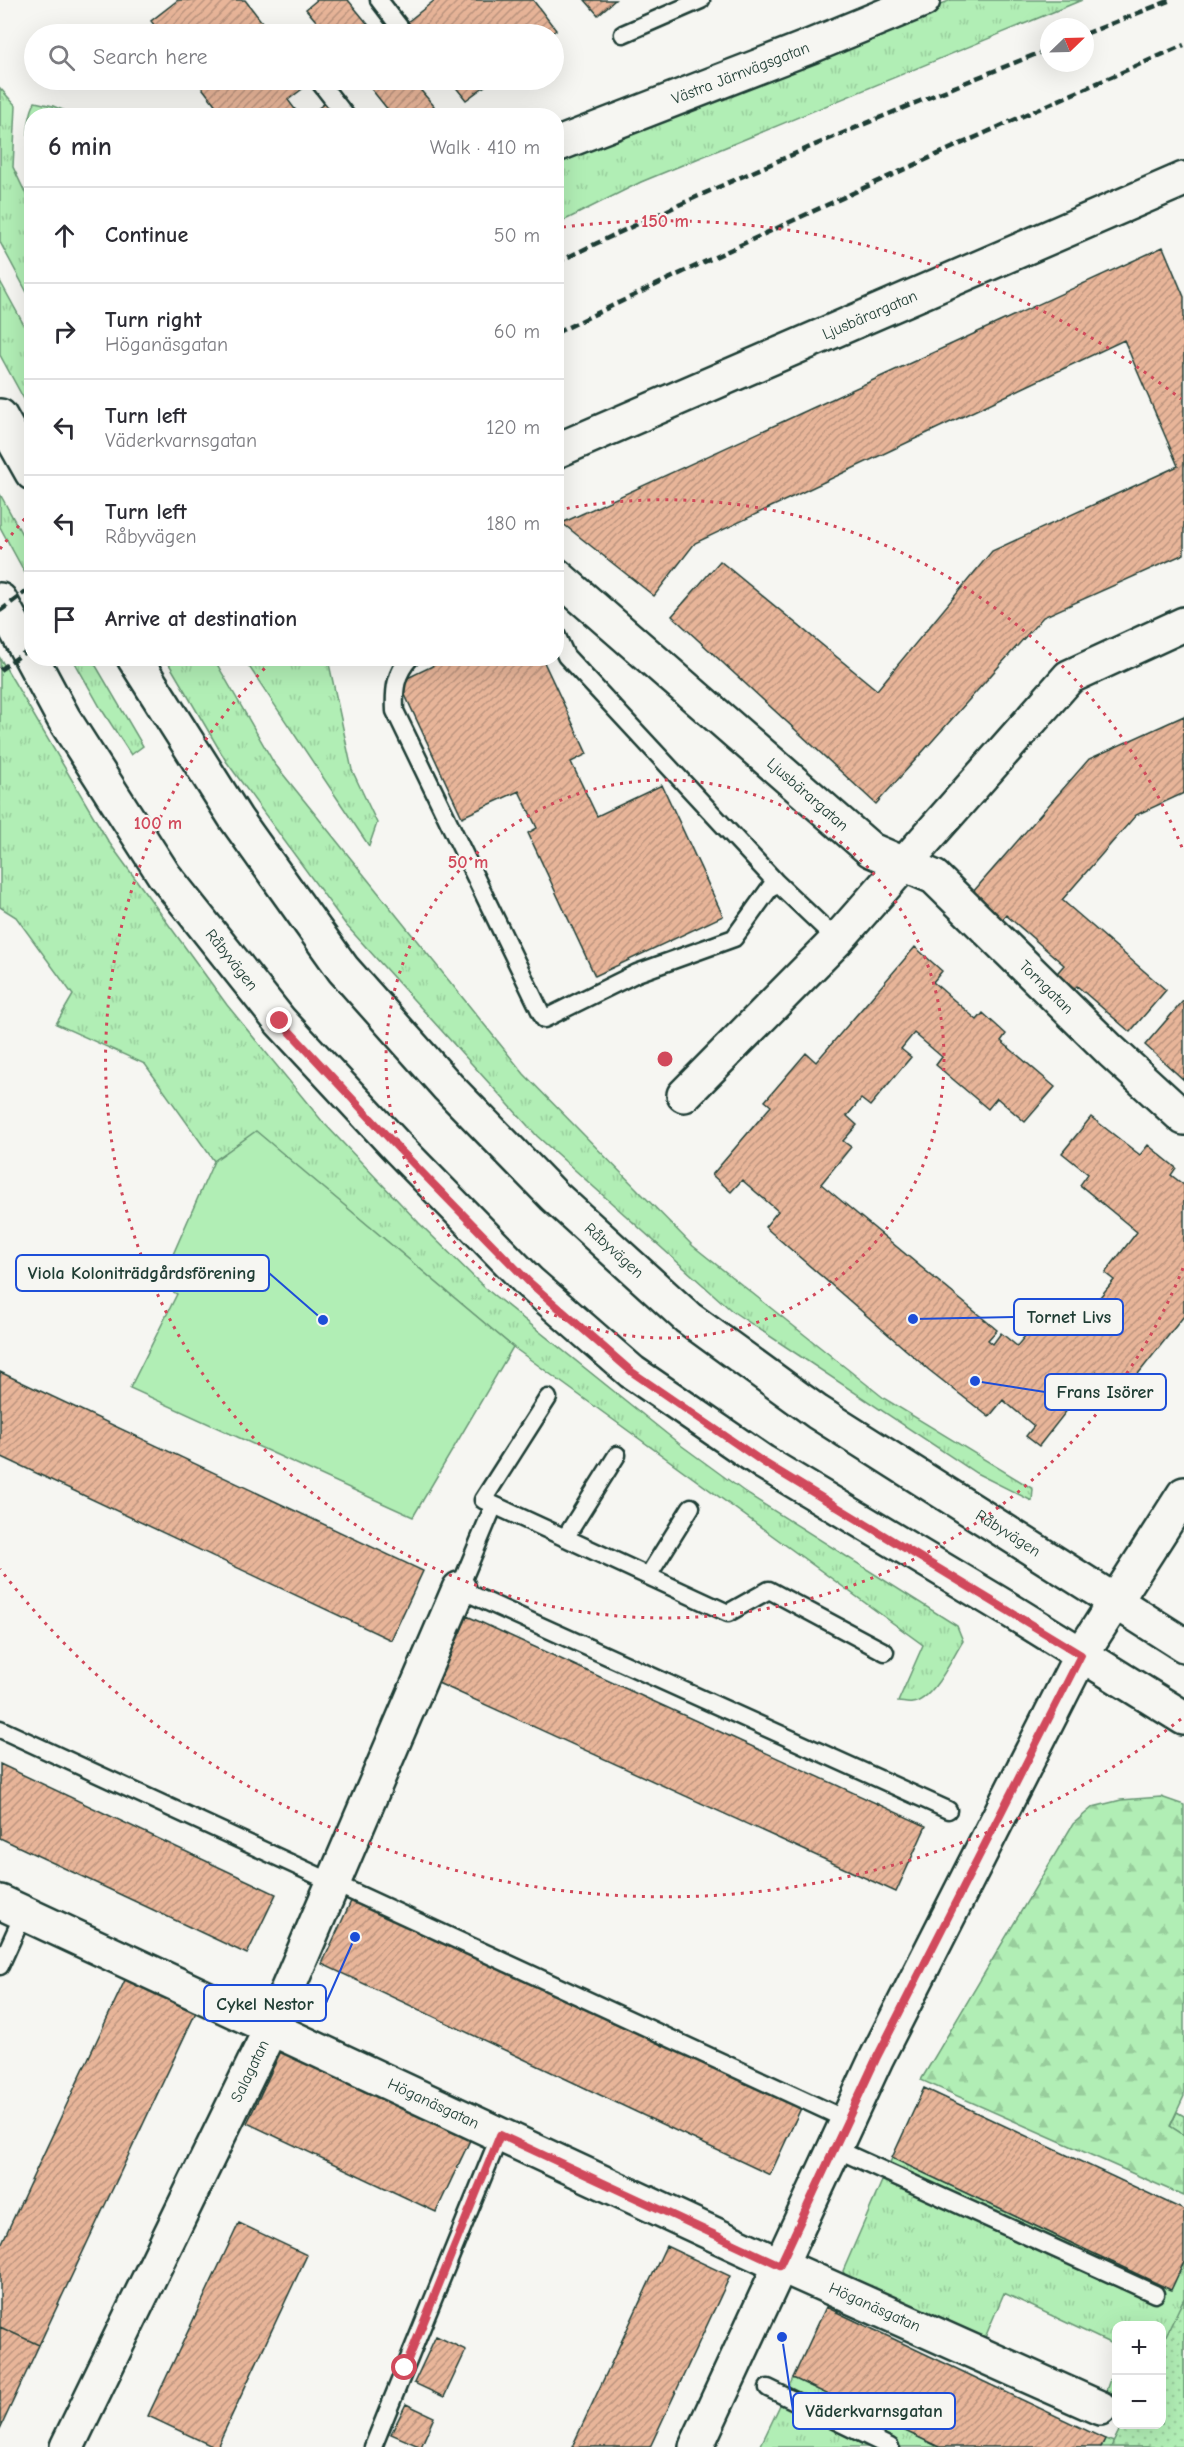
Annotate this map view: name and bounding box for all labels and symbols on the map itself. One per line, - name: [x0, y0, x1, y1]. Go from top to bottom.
- north arrow: [1040, 18, 1094, 72]
- street label: Västra Järnvägsgatan: [669, 39, 812, 108]
- text: 150 m: [641, 211, 689, 232]
- street label: Ljusbärargatan: [820, 287, 920, 344]
- street label: Ljusbärargatan: [763, 754, 852, 835]
- text: 100 m: [134, 813, 182, 834]
- text: 50 m: [448, 852, 488, 873]
- street label: Råbyvägen: [202, 926, 261, 994]
- street label: Torngatan: [1015, 957, 1077, 1018]
- route end: [266, 1007, 292, 1033]
- centre of rings: [655, 1049, 675, 1069]
- street label: Råbyvägen: [581, 1219, 647, 1282]
- callout: Viola Koloniträdgårdsförening: [16, 1255, 269, 1291]
- text: Viola Koloniträdgårdsförening: [28, 1263, 256, 1284]
- callout: Tornet Livs: [1014, 1299, 1123, 1335]
- text: Tornet Livs: [1027, 1307, 1112, 1328]
- callout: Frans Isörer: [1045, 1374, 1166, 1410]
- text: Frans Isörer: [1056, 1382, 1154, 1403]
- street label: Råbyvägen: [972, 1506, 1044, 1561]
- callout: Cykel Nestor: [204, 1985, 326, 2021]
- text: Cykel Nestor: [216, 1994, 314, 2015]
- street label: Salagatan: [227, 2037, 273, 2105]
- street label: Höganäsgatan: [385, 2075, 482, 2133]
- street label: Höganäsgatan: [826, 2279, 923, 2336]
- route start: [391, 2354, 417, 2380]
- callout: Väderkvarnsgatan: [793, 2393, 955, 2429]
- text: Väderkvarnsgatan: [805, 2401, 943, 2422]

